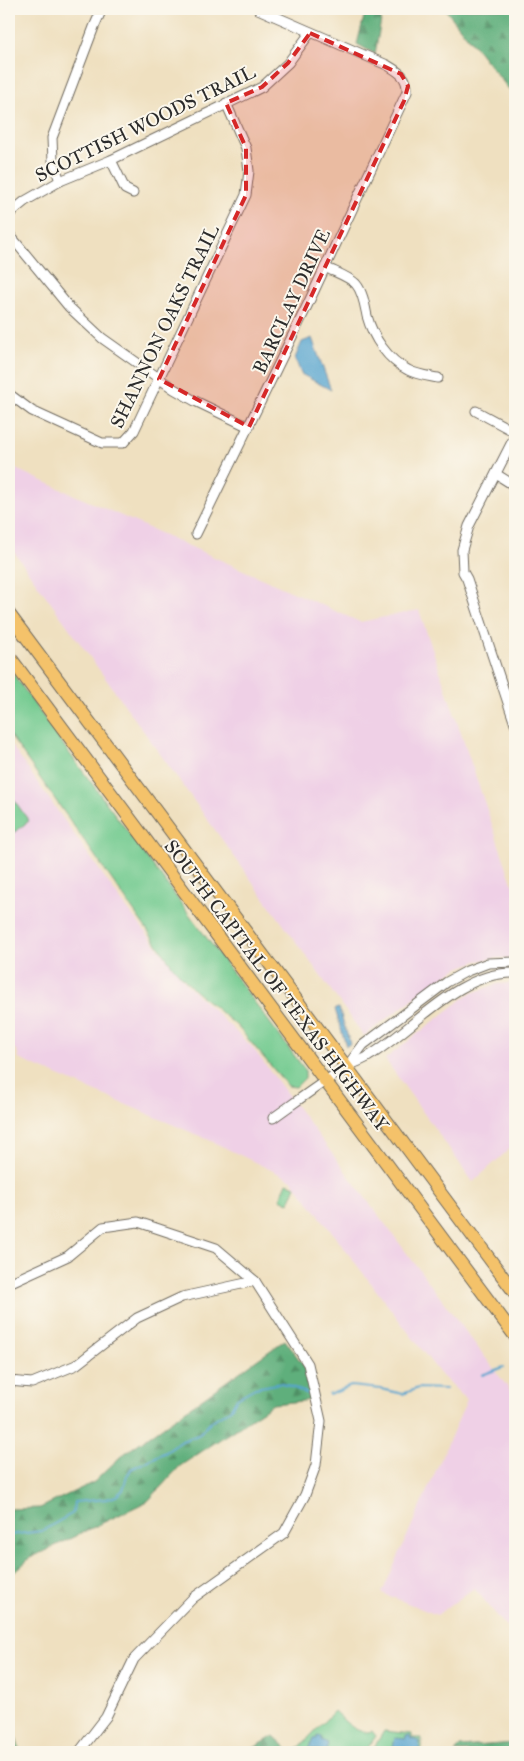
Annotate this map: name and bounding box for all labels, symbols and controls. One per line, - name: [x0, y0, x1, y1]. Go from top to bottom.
- street label: SCOTTISH WOODS TRAIL: [31, 60, 259, 187]
- street label: SHANNON OAKS TRAIL: [105, 221, 224, 432]
- street label: BARCLAY DRIVE: [248, 225, 335, 377]
- street label: SOUTH CAPITAL OF TEXAS HIGHWAY: [160, 835, 394, 1136]

